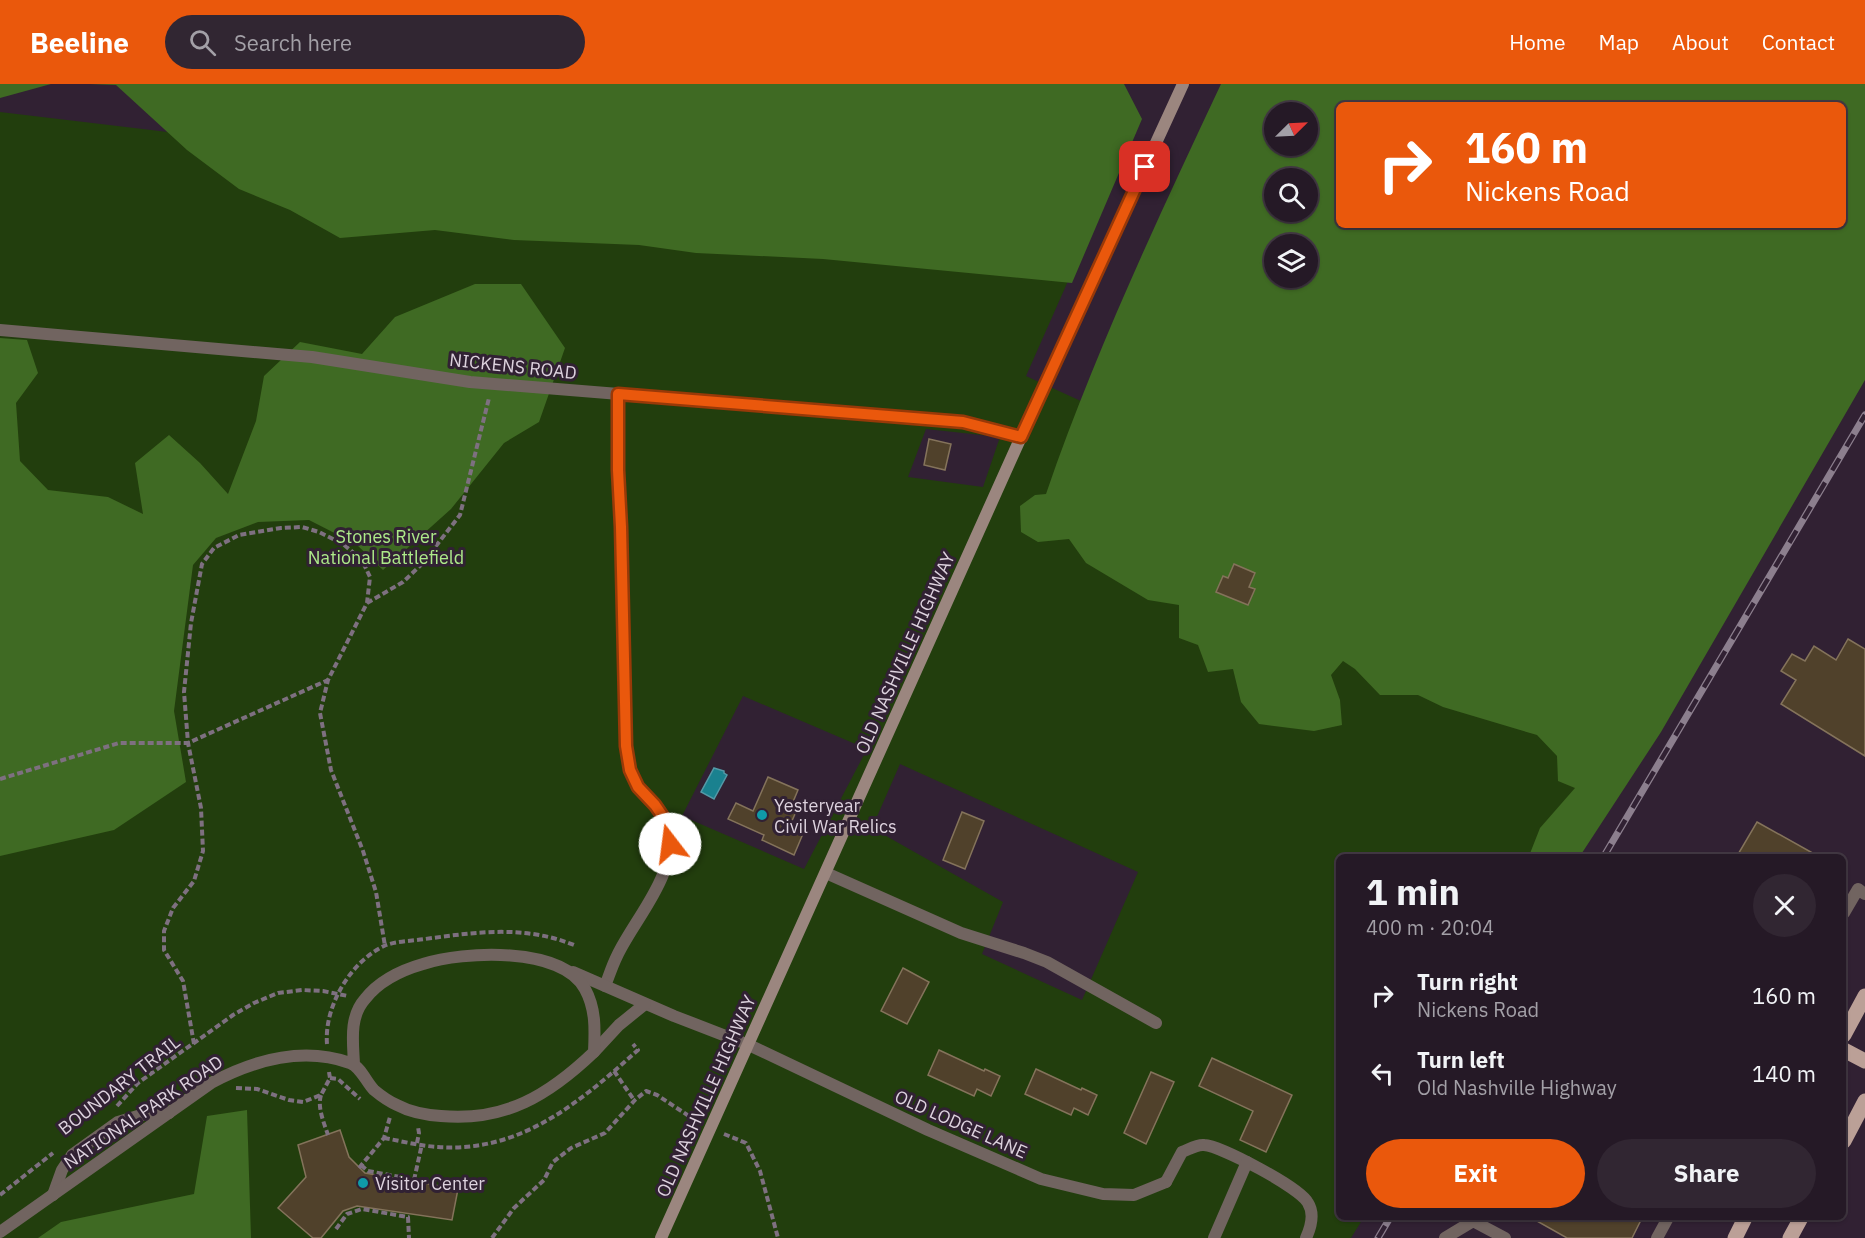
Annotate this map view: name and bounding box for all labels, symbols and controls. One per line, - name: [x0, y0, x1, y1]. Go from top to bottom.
- search box: [165, 15, 585, 69]
- text: Beeline: [30, 24, 129, 61]
- icon: search: [186, 26, 219, 59]
- text: Search here: [234, 28, 352, 57]
- text: Home: [1509, 28, 1566, 56]
- text: Map: [1599, 28, 1639, 56]
- text: About: [1672, 28, 1729, 56]
- text: Contact: [1762, 28, 1835, 56]
- north arrow: [1264, 102, 1318, 156]
- map controls: [1264, 102, 1318, 288]
- text: 160 m: [1465, 120, 1588, 175]
- icon: right: [1366, 126, 1444, 204]
- pin: [1119, 141, 1170, 192]
- icon: arrive: [1128, 150, 1161, 183]
- button: search: [1264, 168, 1318, 222]
- text: Nickens Road: [1465, 173, 1630, 208]
- button: layers: [1264, 234, 1318, 288]
- street label: NICKENS ROAD: [448, 348, 578, 384]
- park label: Stones River National Battlefield: [308, 525, 464, 569]
- street label: OLD NASHVILLE HIGHWAY: [850, 548, 960, 758]
- place label: Yesteryear Civil War Relics: [774, 794, 897, 838]
- marker: Yesteryear Civil War Relics: [755, 808, 769, 822]
- position arrow: [638, 812, 702, 876]
- text: 1 min: [1366, 868, 1460, 915]
- button: close: [1753, 874, 1816, 937]
- text: 400 m · 20:04: [1366, 914, 1494, 941]
- text: Turn right: [1417, 967, 1518, 996]
- icon: right: [1366, 979, 1399, 1012]
- text: 160 m: [1752, 981, 1816, 1010]
- street label: OLD NASHVILLE HIGHWAY: [651, 991, 761, 1201]
- text: Nickens Road: [1417, 996, 1539, 1023]
- street label: BOUNDARY TRAIL: [54, 1030, 184, 1140]
- text: Turn left: [1417, 1045, 1505, 1074]
- street label: NATIONAL PARK ROAD: [59, 1050, 227, 1174]
- icon: left: [1366, 1057, 1399, 1090]
- text: 140 m: [1752, 1059, 1816, 1088]
- text: Old Nashville Highway: [1417, 1074, 1617, 1101]
- street label: OLD LODGE LANE: [891, 1084, 1031, 1164]
- button: Exit: [1366, 1139, 1585, 1208]
- button: Share: [1597, 1139, 1816, 1208]
- place label: Visitor Center: [375, 1172, 485, 1195]
- marker: Visitor Center: [356, 1176, 370, 1190]

